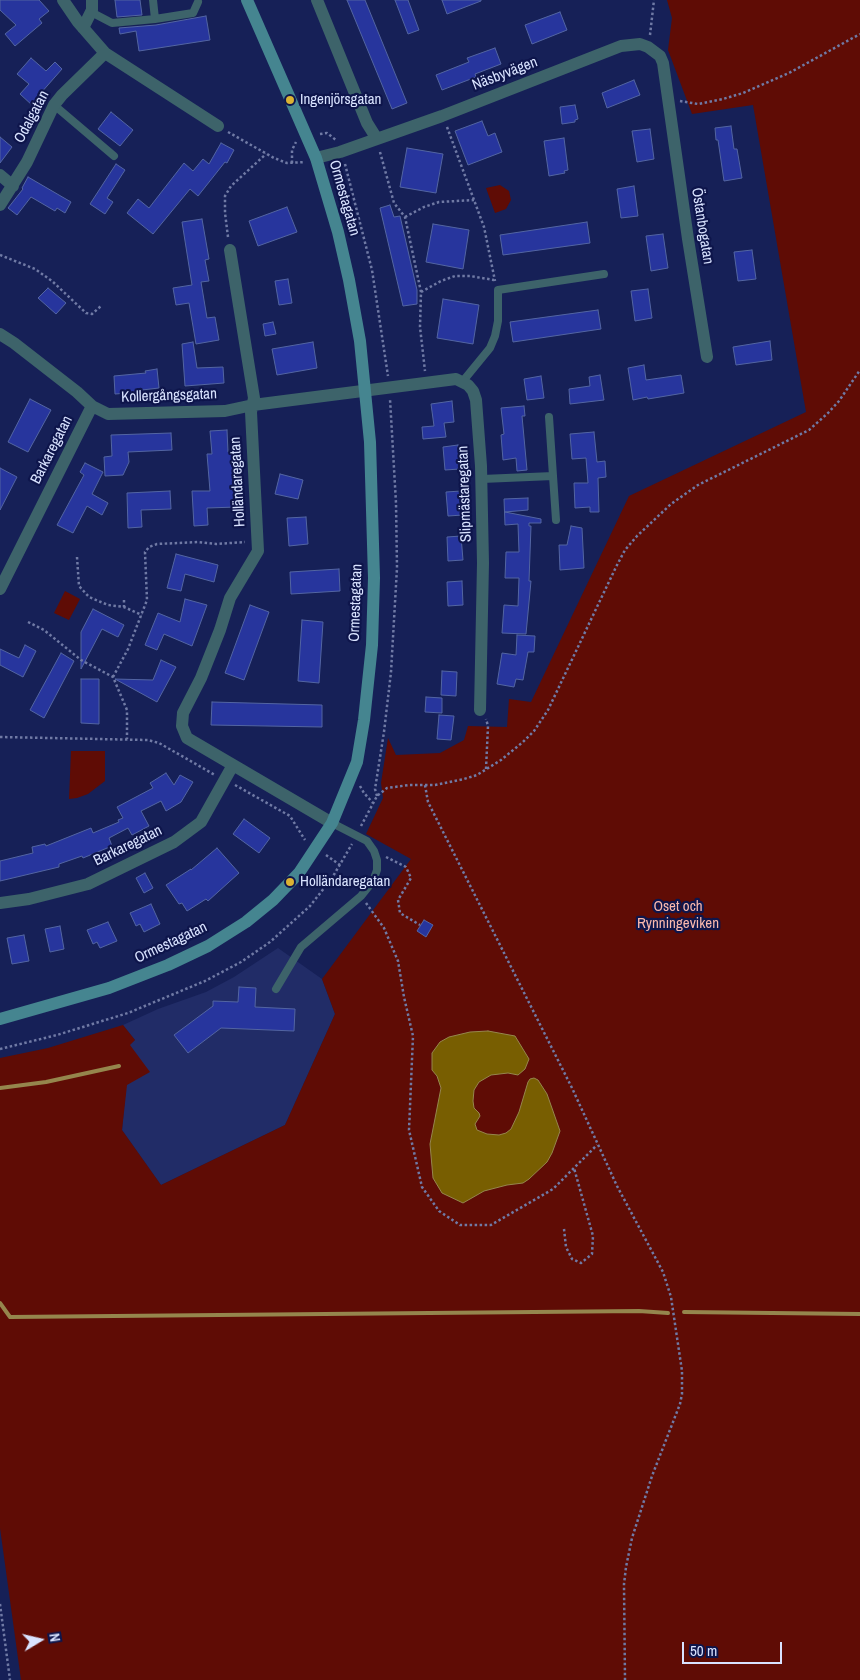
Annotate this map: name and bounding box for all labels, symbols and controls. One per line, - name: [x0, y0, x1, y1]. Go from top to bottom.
- street label: Näsbyvägen: [470, 53, 540, 95]
- street label: Odalgatan: [11, 88, 53, 146]
- place label: Ingenjörsgatan: [300, 91, 381, 109]
- marker: Ingenjörsgatan: [284, 94, 296, 106]
- street label: Ormestagatan: [325, 158, 363, 238]
- street label: Östanbogatan: [687, 186, 717, 266]
- street label: Kollergångsgatan: [121, 385, 217, 407]
- street label: Barkaregatan: [27, 413, 77, 487]
- street label: Holländaregatan: [227, 436, 249, 528]
- street label: Slipmästaregatan: [454, 446, 476, 542]
- street label: Ormestagatan: [346, 564, 366, 642]
- street label: Barkaregatan: [91, 822, 165, 870]
- place label: Holländaregatan: [300, 873, 390, 891]
- marker: Holländaregatan: [284, 876, 296, 888]
- park label: Oset och Rynningeviken: [637, 898, 719, 933]
- street label: Ormestagatan: [132, 918, 210, 968]
- north arrow: [15, 1615, 65, 1665]
- text: N: [45, 1632, 64, 1643]
- scale bar: [685, 1632, 785, 1664]
- text: 50 m: [690, 1640, 717, 1661]

